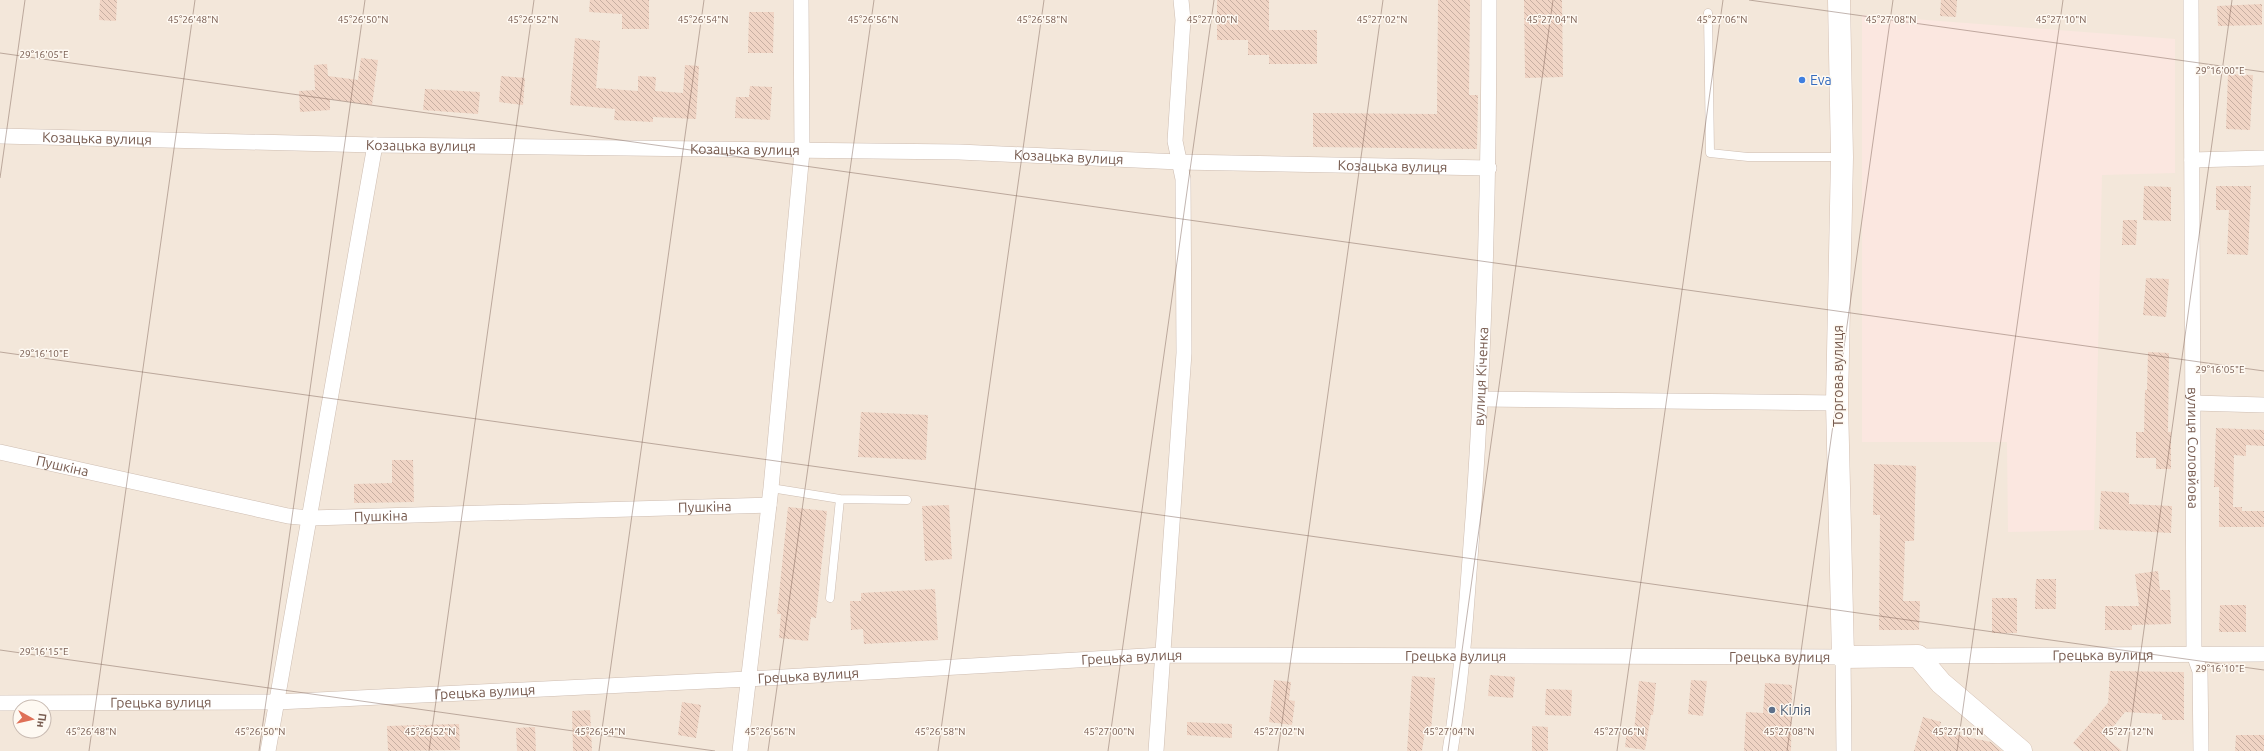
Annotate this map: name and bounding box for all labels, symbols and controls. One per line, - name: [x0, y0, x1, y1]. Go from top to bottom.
- text: 45°26'48"N: [168, 14, 218, 25]
- text: 45°26'50"N: [338, 14, 388, 25]
- text: 45°26'52"N: [508, 14, 558, 25]
- text: 45°26'54"N: [678, 14, 728, 25]
- text: 45°26'56"N: [848, 14, 898, 25]
- text: 45°26'58"N: [1017, 14, 1067, 25]
- text: 45°27'00"N: [1187, 14, 1237, 25]
- text: 45°27'02"N: [1357, 14, 1407, 25]
- text: 45°27'04"N: [1527, 14, 1577, 25]
- text: 45°27'06"N: [1697, 14, 1747, 25]
- text: 45°27'08"N: [1866, 14, 1916, 25]
- text: 45°27'10"N: [2036, 14, 2086, 25]
- text: 29°16'05"E: [19, 49, 69, 60]
- text: 29°16'00"E: [2195, 65, 2245, 76]
- place label: Eva: [1810, 72, 1832, 88]
- marker: Eva: [1797, 75, 1807, 85]
- street label: Козацька вулиця: [42, 129, 152, 148]
- street label: Козацька вулиця: [366, 137, 476, 154]
- street label: Козацька вулиця: [690, 141, 800, 158]
- street label: Козацька вулиця: [1014, 147, 1124, 167]
- street label: Козацька вулиця: [1338, 157, 1448, 175]
- street label: Торгова вулиця: [1830, 325, 1846, 427]
- street label: вулиця Кіченка: [1471, 327, 1491, 426]
- text: 29°16'10"E: [19, 348, 69, 359]
- text: 29°16'05"E: [2195, 364, 2245, 375]
- street label: вулиця Соловйова: [2185, 387, 2201, 509]
- street label: Пушкіна: [34, 452, 90, 480]
- street label: Пушкіна: [678, 498, 732, 516]
- street label: Пушкіна: [354, 507, 408, 525]
- text: 29°16'15"E: [19, 646, 69, 657]
- street label: Грецька вулиця: [1081, 647, 1182, 668]
- street label: Грецька вулиця: [2052, 647, 2154, 663]
- street label: Грецька вулиця: [1405, 648, 1506, 664]
- street label: Грецька вулиця: [1729, 649, 1830, 665]
- text: 29°16'10"E: [2195, 663, 2245, 674]
- street label: Грецька вулиця: [757, 665, 859, 686]
- street label: Грецька вулиця: [434, 681, 536, 702]
- street label: Грецька вулиця: [110, 694, 212, 711]
- north arrow: [12, 699, 52, 739]
- place label: Кілія: [1780, 702, 1811, 718]
- marker: Кілія: [1767, 705, 1777, 715]
- text: Пн: [35, 712, 49, 728]
- text: 45°26'48"N: [66, 726, 116, 737]
- text: 45°26'50"N: [235, 726, 285, 737]
- text: 45°26'52"N: [405, 726, 455, 737]
- text: 45°26'54"N: [575, 726, 625, 737]
- text: 45°26'56"N: [745, 726, 795, 737]
- text: 45°26'58"N: [915, 726, 965, 737]
- text: 45°27'00"N: [1084, 726, 1134, 737]
- text: 45°27'02"N: [1254, 726, 1304, 737]
- text: 45°27'04"N: [1424, 726, 1474, 737]
- text: 45°27'06"N: [1594, 726, 1644, 737]
- text: 45°27'08"N: [1764, 726, 1814, 737]
- text: 45°27'10"N: [1933, 726, 1983, 737]
- text: 45°27'12"N: [2103, 726, 2153, 737]

